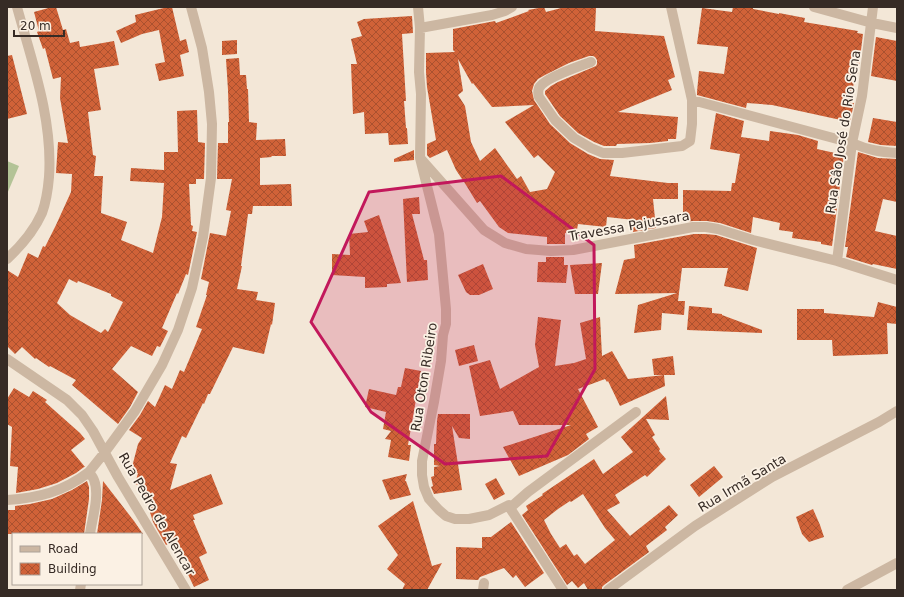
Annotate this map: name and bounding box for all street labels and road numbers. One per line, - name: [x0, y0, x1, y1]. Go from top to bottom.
- street label: Rua Sâo José do Rio Sena: [823, 49, 863, 215]
- street label: Travessa Pajussara: [566, 208, 691, 244]
- street label: Rua Oton Ribeiro: [408, 321, 440, 432]
- street label: Rua Pedro de Alencar: [116, 450, 199, 579]
- street label: Rua Irmã Santa: [695, 451, 789, 515]

